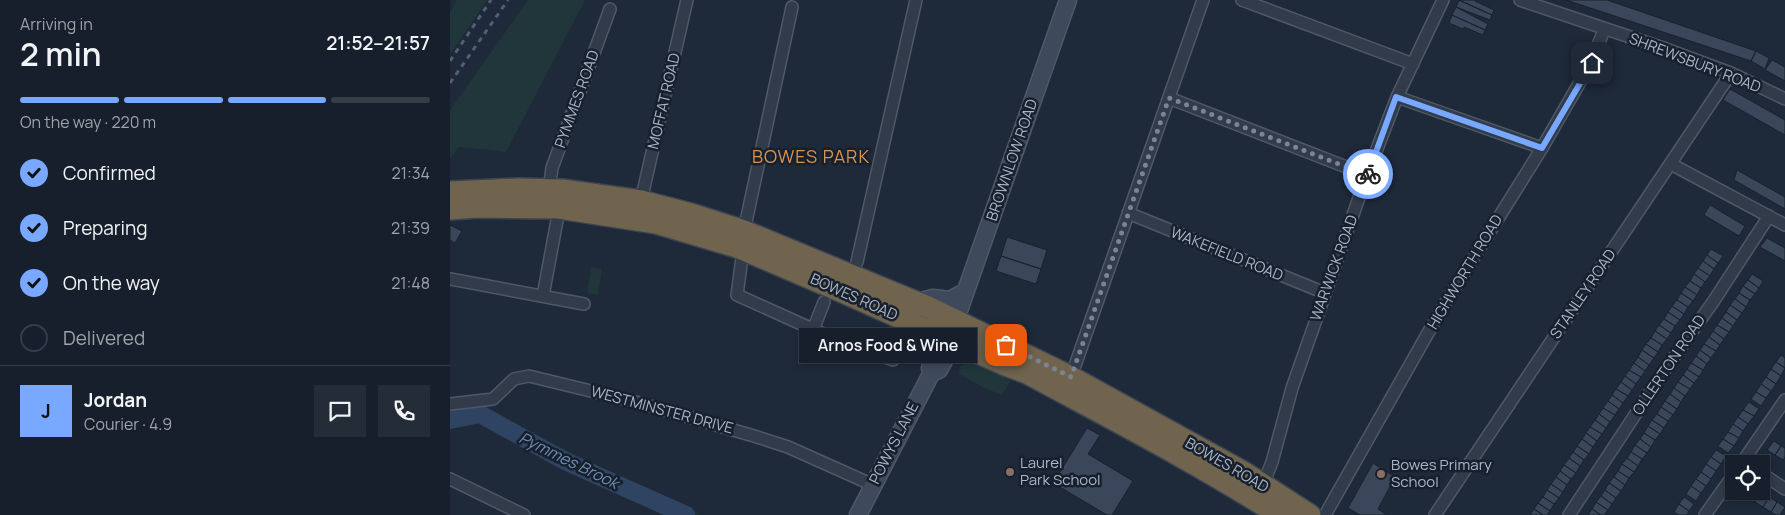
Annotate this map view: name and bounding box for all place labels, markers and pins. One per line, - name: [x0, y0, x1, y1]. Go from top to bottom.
- pin: [1571, 42, 1613, 84]
- pin: [985, 324, 1027, 366]
- callout: Arnos Food & Wine: [798, 328, 976, 362]
- place label: Laurel Park School: [1020, 452, 1101, 490]
- place label: Bowes Primary School: [1391, 454, 1492, 492]
- marker: Laurel Park School: [1004, 466, 1016, 478]
- marker: Bowes Primary School: [1375, 468, 1387, 480]

